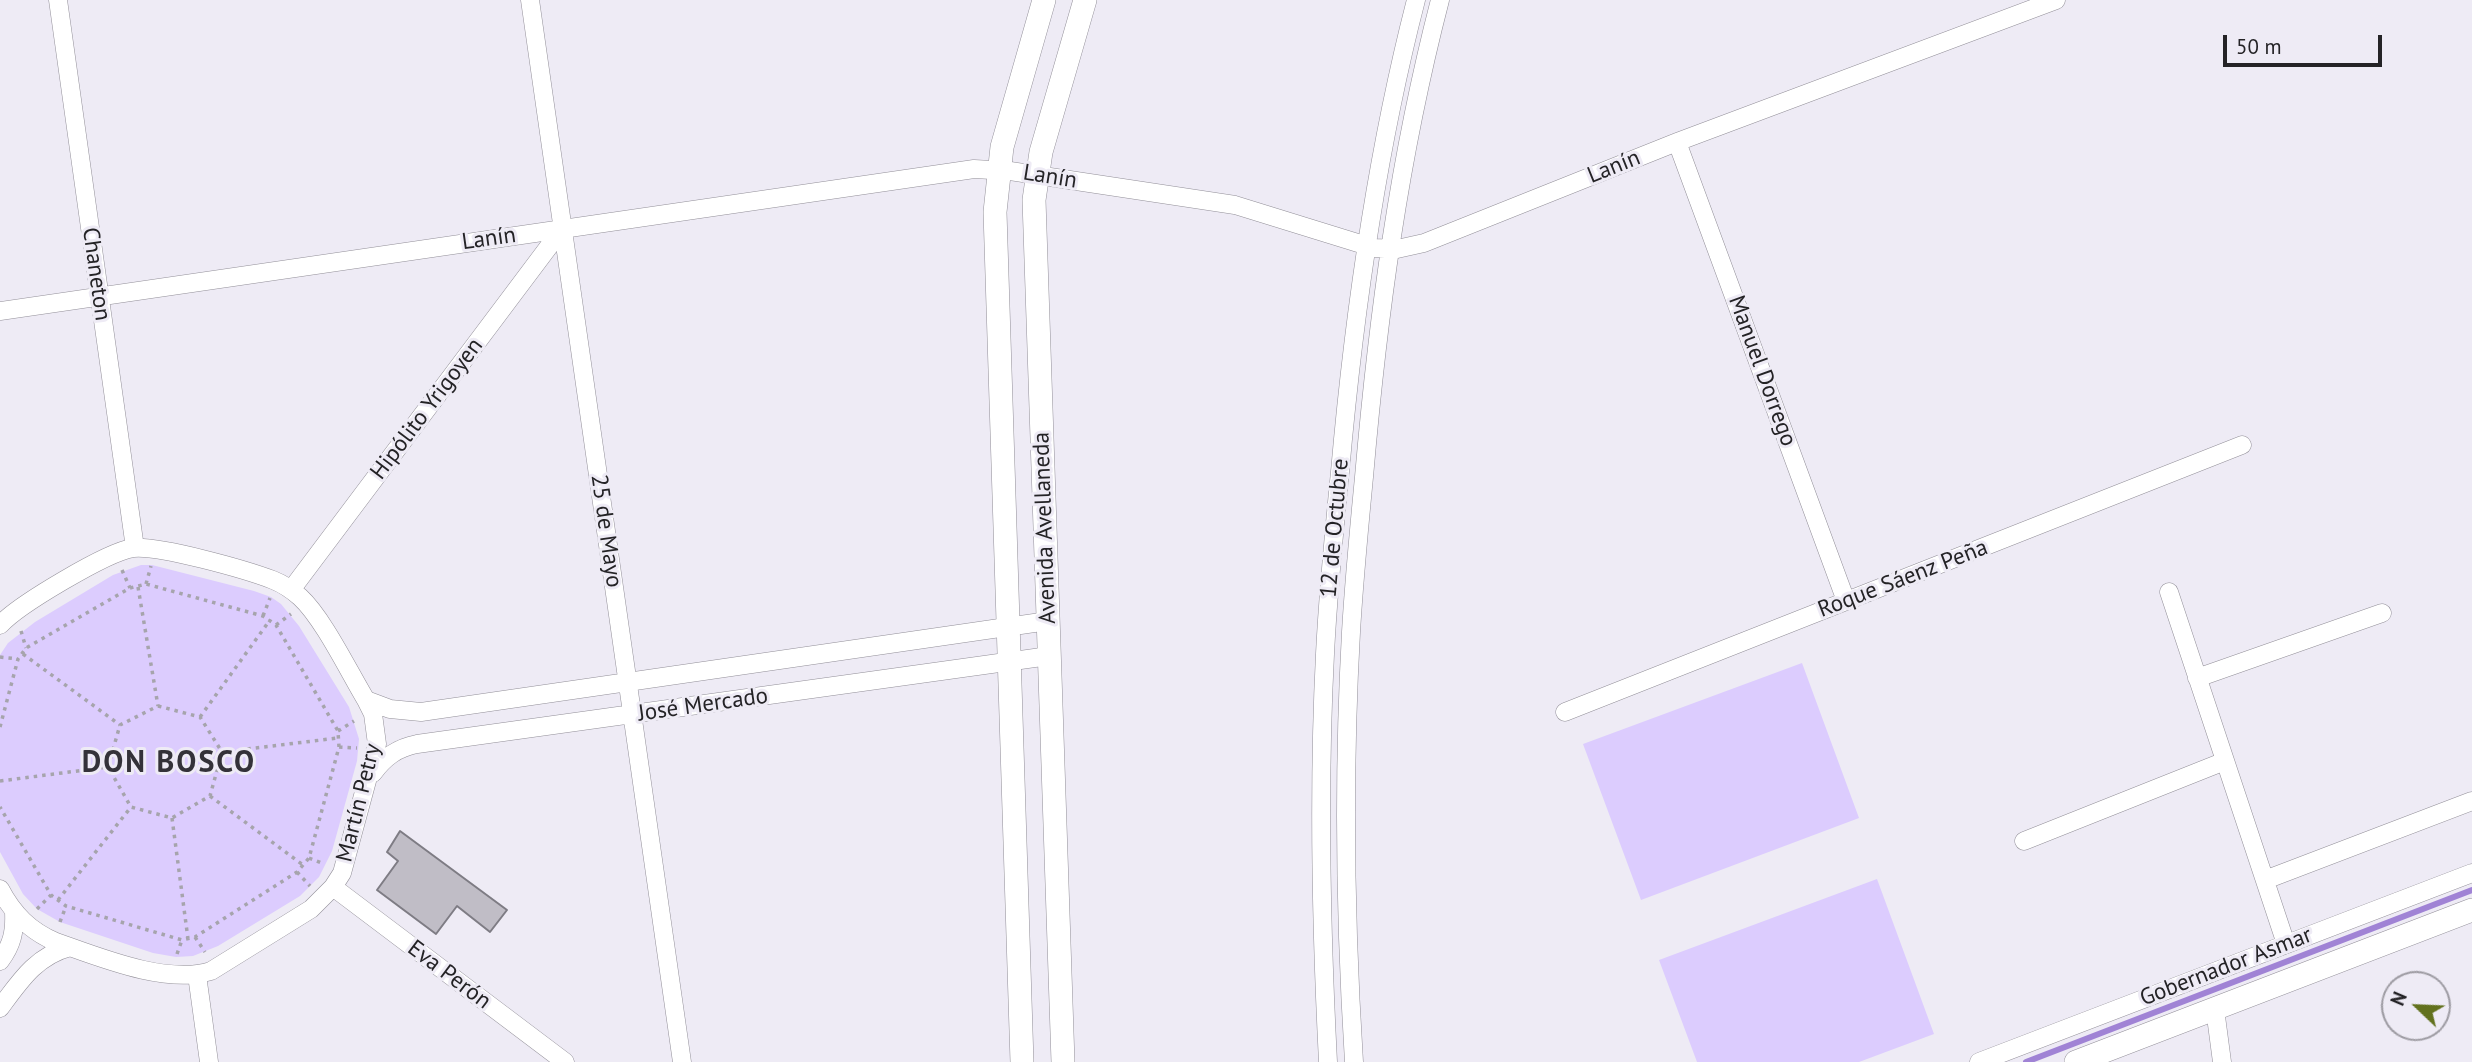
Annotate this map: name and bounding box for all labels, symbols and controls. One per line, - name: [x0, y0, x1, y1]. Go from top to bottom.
- scale bar: [2227, 21, 2386, 65]
- text: 50 m: [2236, 33, 2282, 60]
- street label: Lanín: [1584, 144, 1644, 190]
- street label: Lanín: [1021, 159, 1079, 195]
- street label: Lanín: [460, 222, 518, 256]
- street label: Chaneton: [76, 226, 116, 322]
- street label: Manuel Dorrego: [1722, 292, 1802, 450]
- street label: Hipólito Yrigoyen: [365, 333, 489, 485]
- street label: Avenida Avellaneda: [1028, 432, 1062, 624]
- street label: 12 de Octubre: [1315, 457, 1355, 599]
- street label: 25 de Mayo: [584, 473, 628, 589]
- street label: Roque Sáenz Peña: [1814, 534, 1992, 624]
- street label: José Mercado: [636, 682, 770, 728]
- street label: Martín Petry: [331, 741, 387, 865]
- district label: DON BOSCO: [83, 745, 255, 781]
- street label: Gobernador Asmar: [2136, 922, 2316, 1012]
- street label: Eva Perón: [402, 935, 496, 1015]
- north arrow: [2381, 971, 2451, 1041]
- text: N: [2385, 988, 2412, 1009]

